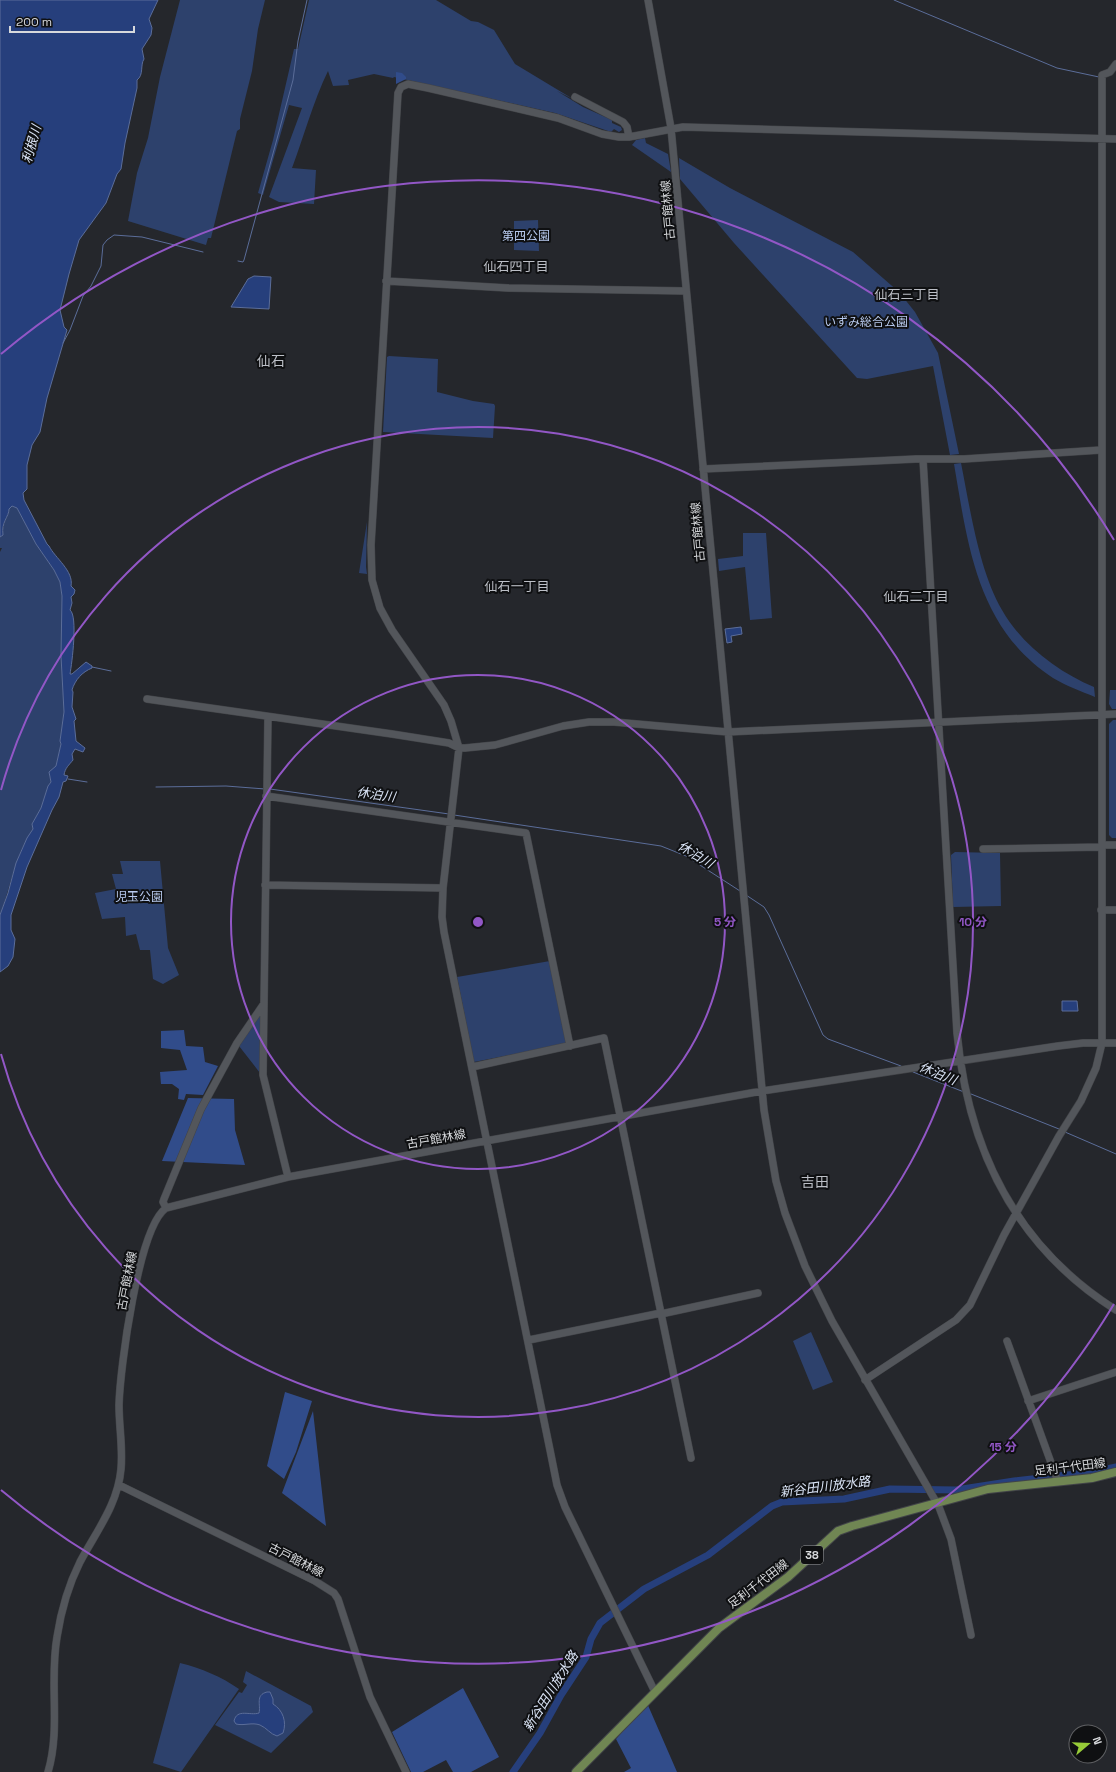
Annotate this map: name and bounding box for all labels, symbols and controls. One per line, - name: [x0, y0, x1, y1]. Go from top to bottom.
- scale bar: [10, 8, 134, 34]
- text: 200 m: [16, 14, 52, 30]
- water label: 利根川: [18, 121, 46, 165]
- street label: 古戸館林線: [657, 179, 679, 241]
- park label: 第四公園: [502, 228, 550, 244]
- district label: 仙石四丁目: [483, 258, 549, 275]
- district label: 仙石三丁目: [874, 286, 940, 303]
- park label: いずみ総合公園: [824, 314, 908, 330]
- district label: 仙石: [257, 352, 285, 370]
- street label: 古戸館林線: [687, 501, 709, 563]
- district label: 仙石一丁目: [484, 578, 550, 595]
- district label: 仙石二丁目: [883, 588, 949, 605]
- water label: 休泊川: [355, 783, 398, 806]
- water label: 休泊川: [675, 837, 719, 873]
- park label: 児玉公園: [115, 889, 163, 905]
- text: 5 分: [714, 914, 736, 930]
- text: 10 分: [959, 914, 987, 930]
- centre of rings: [471, 915, 485, 929]
- water label: 休泊川: [917, 1058, 961, 1089]
- street label: 古戸館林線: [405, 1126, 467, 1152]
- district label: 吉田: [801, 1173, 829, 1191]
- street label: 古戸館林線: [113, 1250, 141, 1312]
- text: 15 分: [989, 1439, 1017, 1455]
- street label: 足利千代田線: [1033, 1455, 1107, 1479]
- water label: 新谷田川放水路: [779, 1472, 872, 1500]
- street label: 古戸館林線: [266, 1539, 326, 1581]
- road number: 38: [801, 1546, 823, 1564]
- street label: 足利千代田線: [724, 1556, 792, 1612]
- water label: 新谷田川放水路: [519, 1647, 582, 1734]
- north arrow: [1068, 1724, 1108, 1764]
- text: N: [1090, 1735, 1105, 1747]

